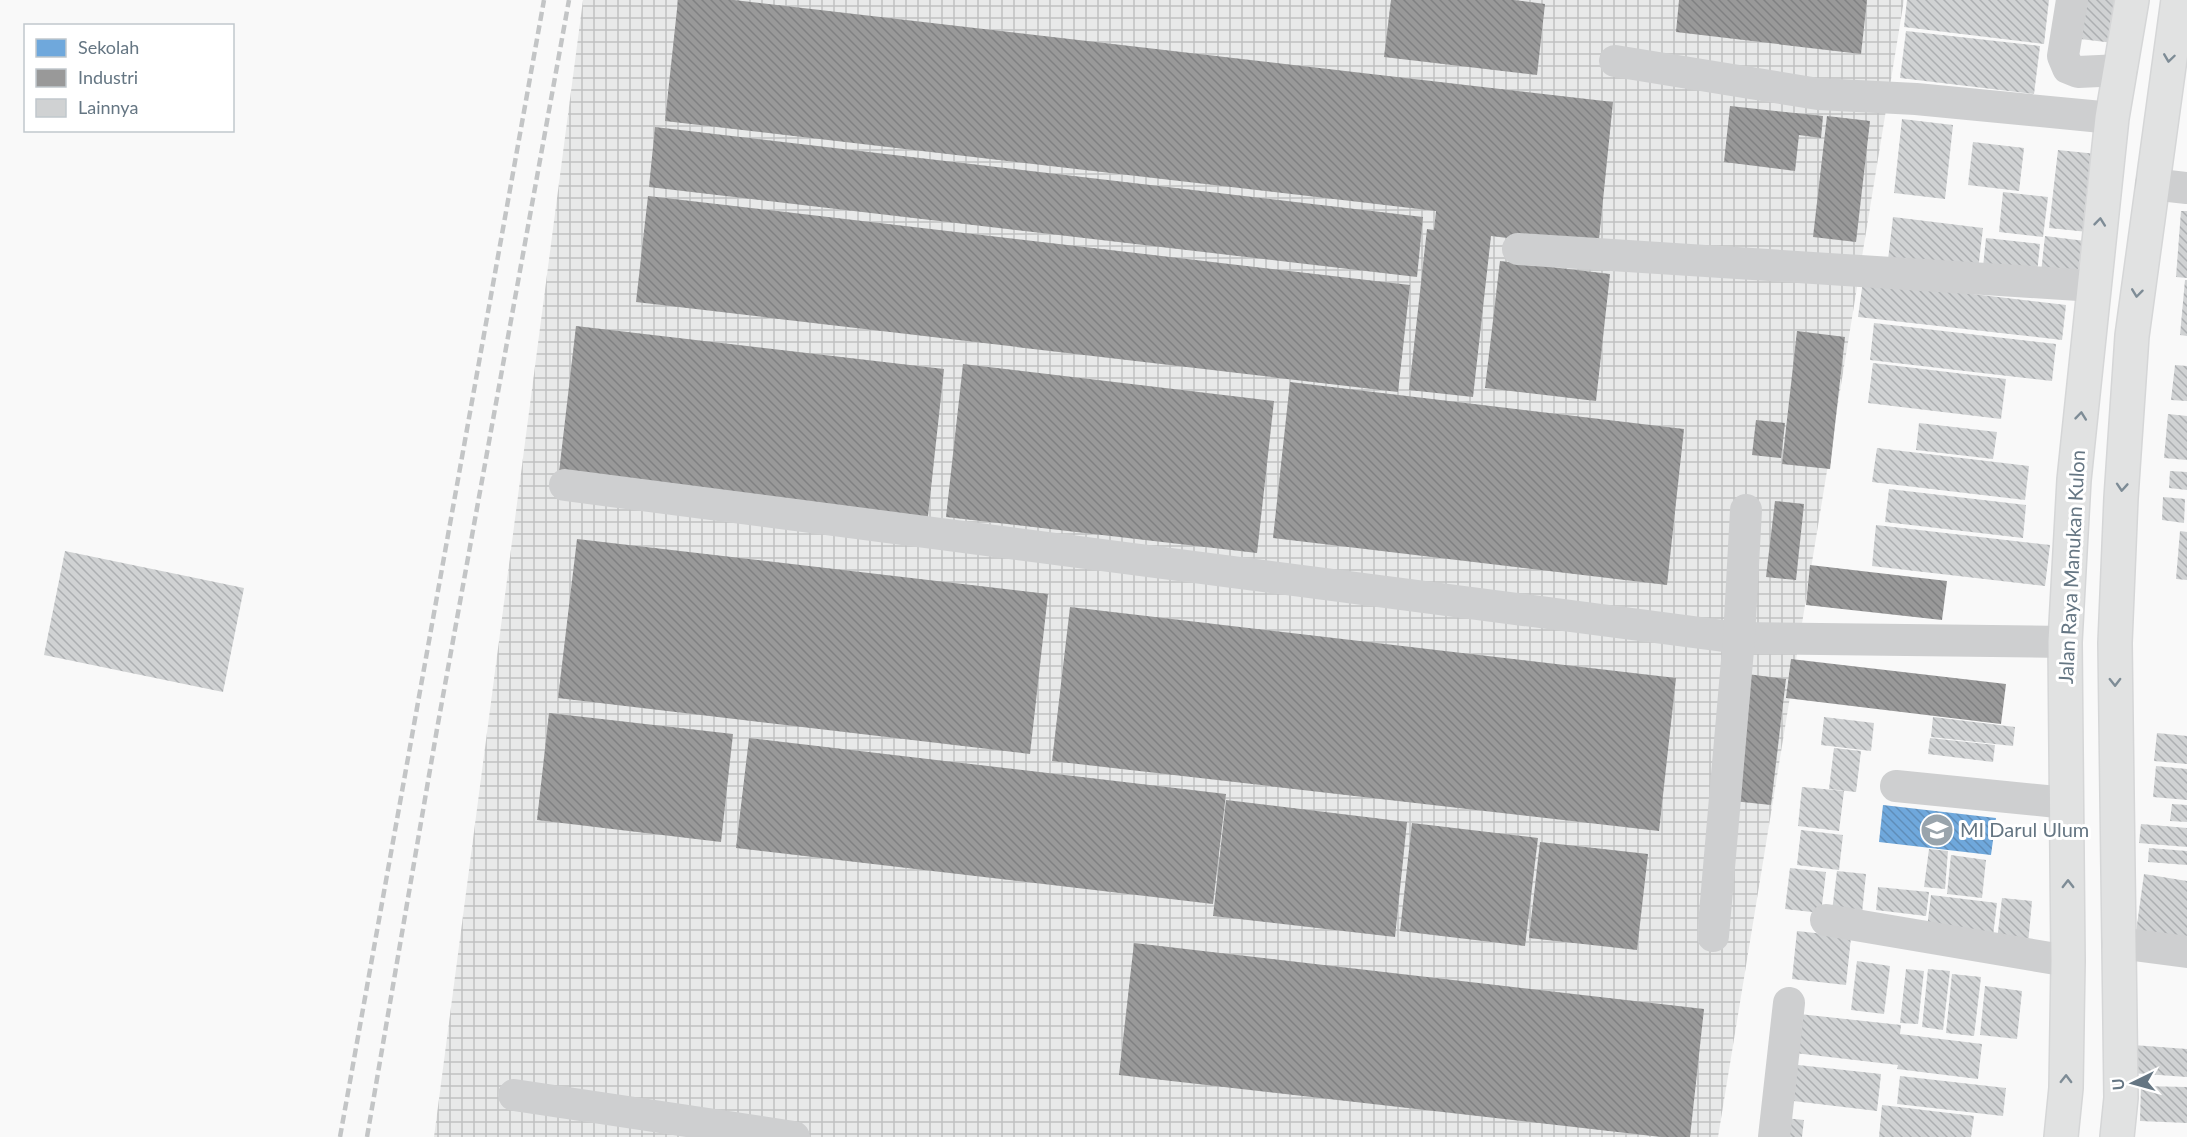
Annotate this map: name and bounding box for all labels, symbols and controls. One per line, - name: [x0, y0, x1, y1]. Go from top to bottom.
- legend: [24, 24, 234, 132]
- text: Sekolah: [78, 36, 139, 58]
- one-way arrow: [2164, 53, 2176, 63]
- text: Industri: [78, 66, 138, 88]
- text: Lainnya: [78, 96, 138, 118]
- one-way arrow: [2093, 218, 2106, 227]
- one-way arrow: [2132, 288, 2144, 297]
- one-way arrow: [2074, 412, 2087, 421]
- street label: Jalan Raya Manukan Kulon: [2053, 449, 2089, 685]
- one-way arrow: [2116, 483, 2129, 492]
- one-way arrow: [2109, 677, 2121, 686]
- school or university icon: MI Darul Ulum: [1919, 812, 1955, 848]
- place label: MI Darul Ulum: [1960, 817, 2089, 841]
- one-way arrow: [2062, 879, 2074, 888]
- north arrow: [2103, 1053, 2163, 1113]
- one-way arrow: [2060, 1074, 2073, 1083]
- text: U: [2108, 1078, 2128, 1091]

